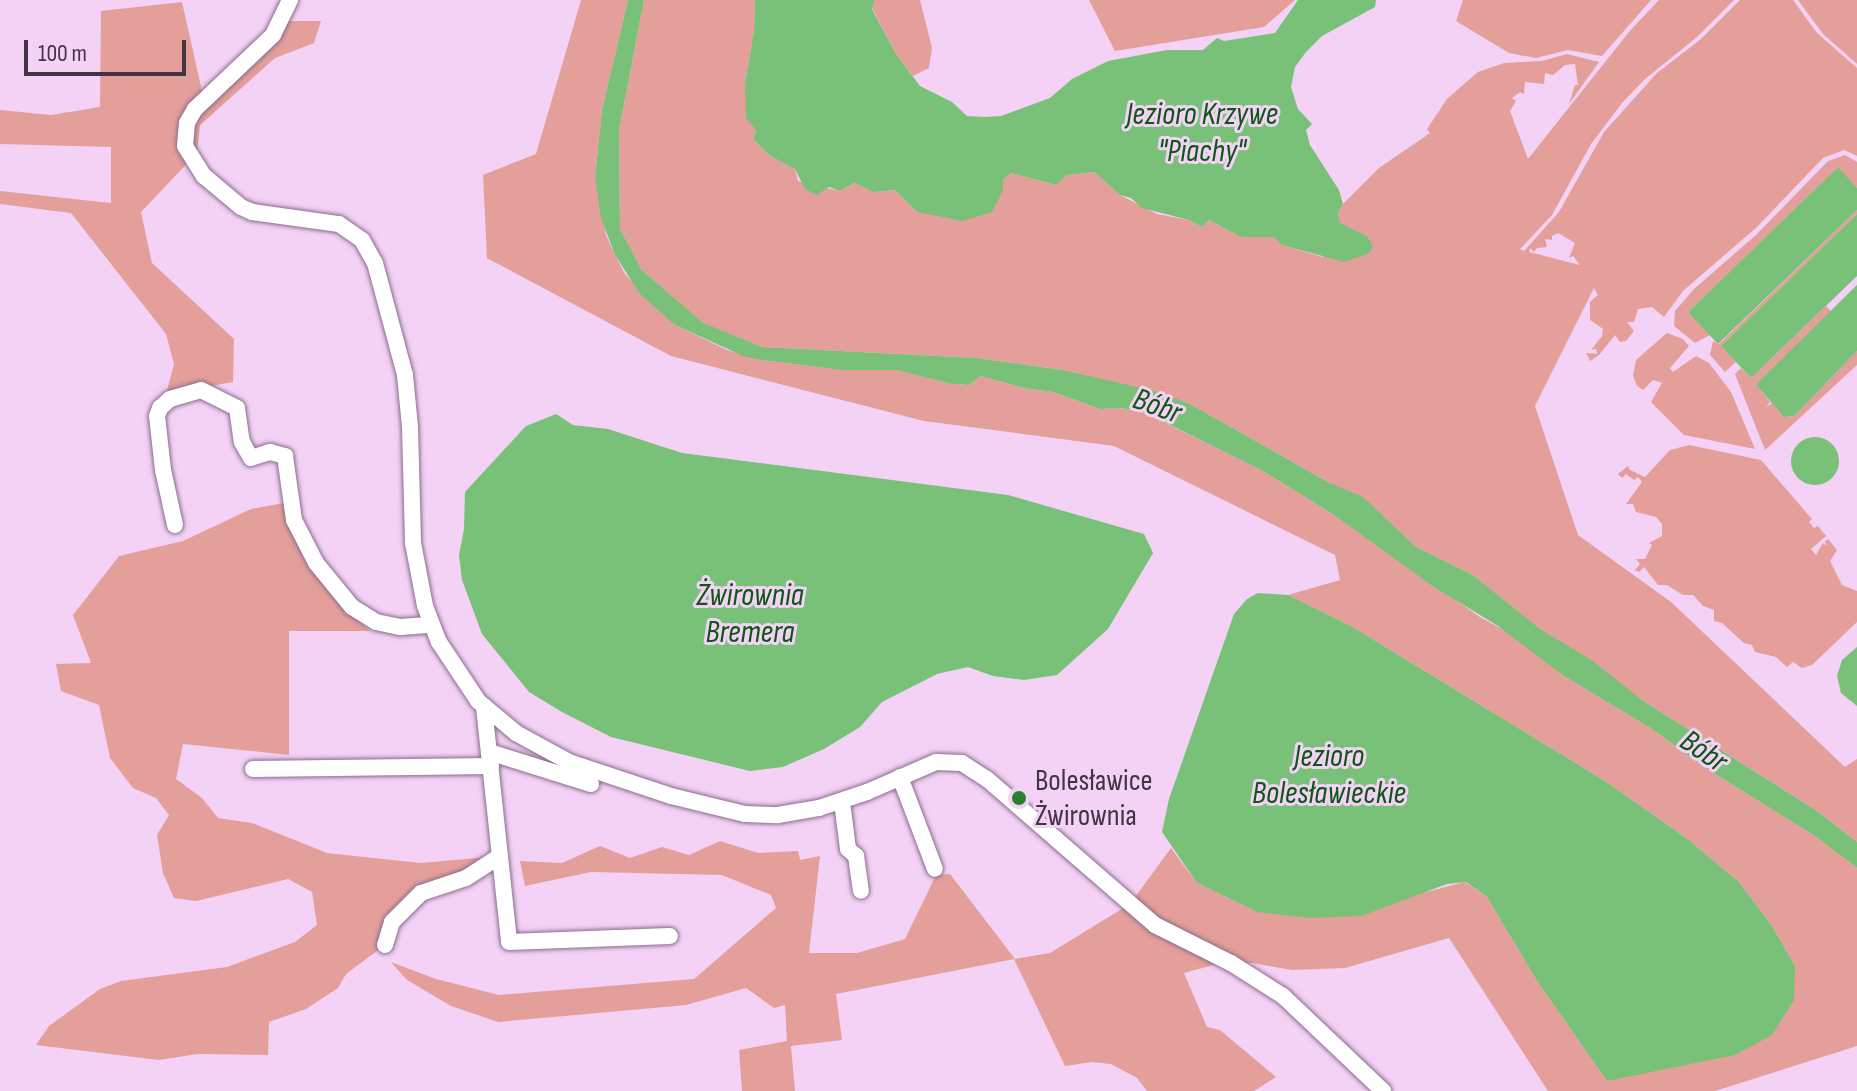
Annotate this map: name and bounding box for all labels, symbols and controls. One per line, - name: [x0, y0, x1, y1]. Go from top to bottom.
- scale bar: [28, 24, 190, 74]
- text: 100 m: [38, 39, 87, 68]
- water label: Jezioro Krzywe "Piachy": [1126, 97, 1278, 172]
- water label: Bóbr: [1127, 381, 1187, 433]
- water label: Żwirownia Bremera: [696, 578, 804, 653]
- water label: Bóbr: [1672, 722, 1734, 782]
- water label: Jezioro Bolesławieckie: [1252, 739, 1406, 814]
- place label: Bolesławice Żwirownia: [1035, 763, 1153, 834]
- marker: Bolesławice Żwirownia: [1010, 789, 1028, 807]

